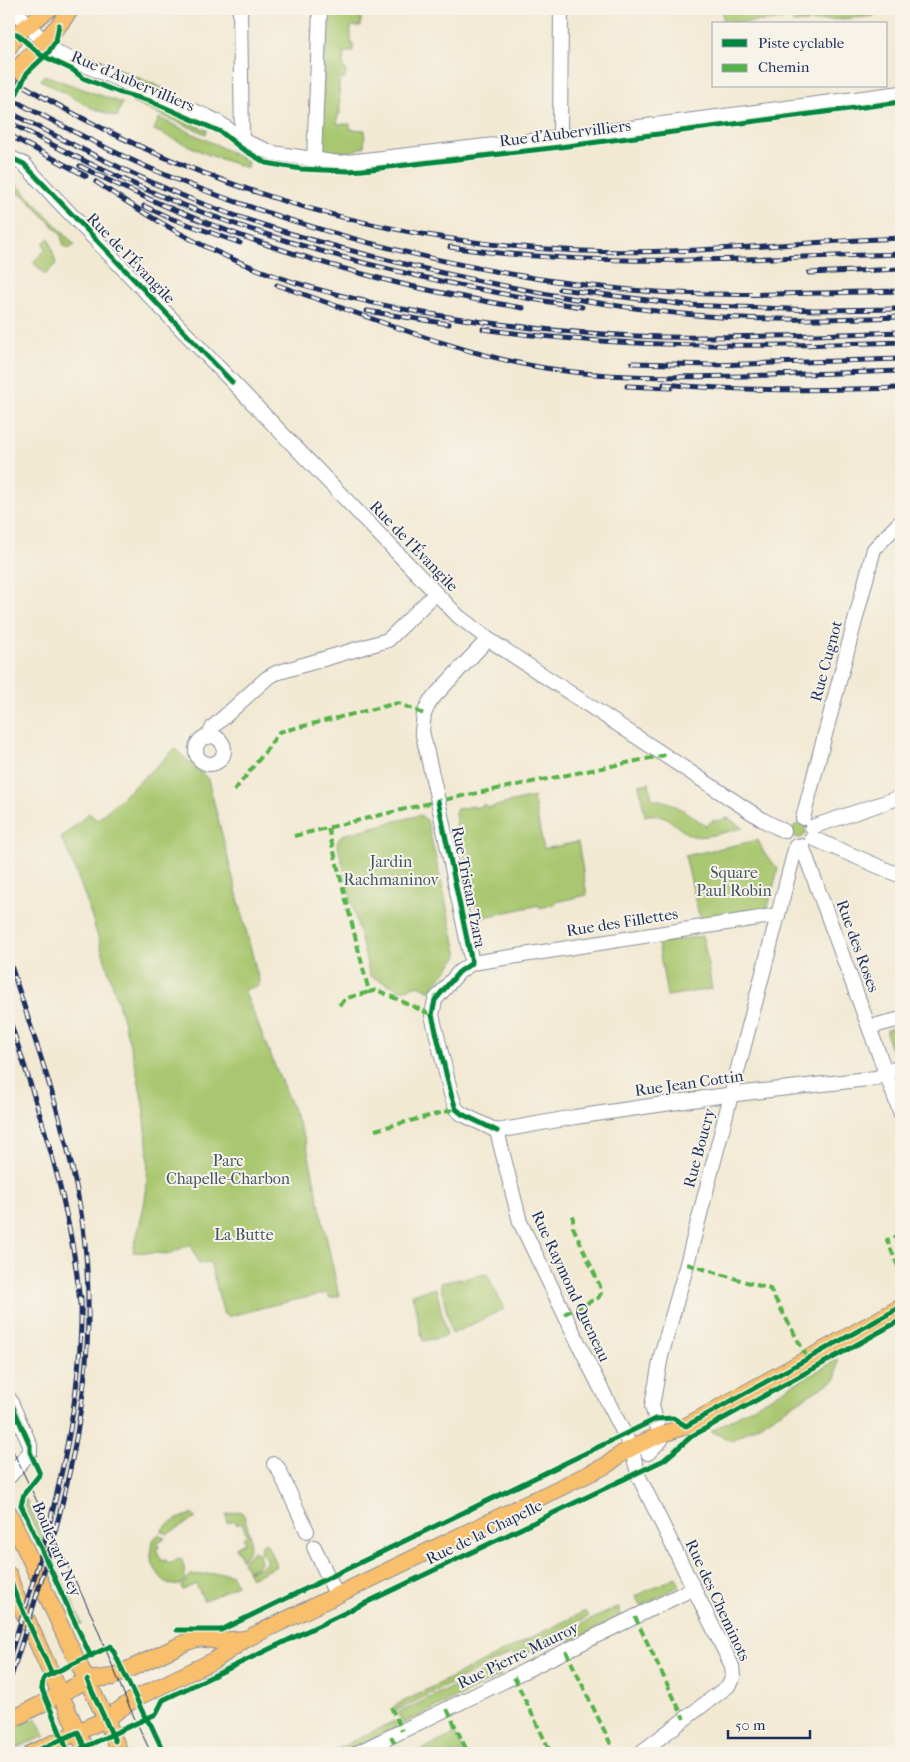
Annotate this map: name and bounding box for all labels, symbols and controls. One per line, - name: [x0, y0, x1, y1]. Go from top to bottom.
- legend: [712, 22, 888, 88]
- text: Piste cyclable: [758, 34, 845, 52]
- street label: Rue d'Aubervilliers: [68, 46, 198, 116]
- text: Chemin: [758, 58, 810, 76]
- street label: Rue d'Aubervilliers: [498, 116, 632, 150]
- street label: Rue de l'Évangile: [83, 208, 180, 308]
- street label: Rue de l'Évangile: [366, 496, 463, 596]
- street label: Rue Cugnot: [806, 618, 846, 704]
- street label: Rue Tristan Tzara: [448, 825, 490, 950]
- park label: Jardin Rachmaninov: [344, 852, 439, 889]
- park label: Square Paul Robin: [696, 863, 772, 900]
- street label: Rue des Roses: [833, 897, 884, 995]
- street label: Rue des Fillettes: [565, 904, 679, 940]
- street label: Rue Jean Cottin: [633, 1066, 745, 1100]
- street label: Rue Boucry: [679, 1106, 719, 1190]
- park label: Parc Chapelle-Charbon: [166, 1151, 291, 1188]
- street label: Rue Raymond Queneau: [528, 1207, 614, 1365]
- park label: La Butte: [214, 1225, 274, 1244]
- street label: Rue de la Chapelle: [423, 1496, 545, 1568]
- street label: Boulevard Ney: [28, 1499, 86, 1600]
- street label: Rue des Cheminots: [681, 1536, 755, 1664]
- street label: Rue Pierre Mauroy: [454, 1617, 582, 1693]
- scale bar: [728, 1707, 810, 1739]
- text: 50 m: [735, 1716, 766, 1734]

